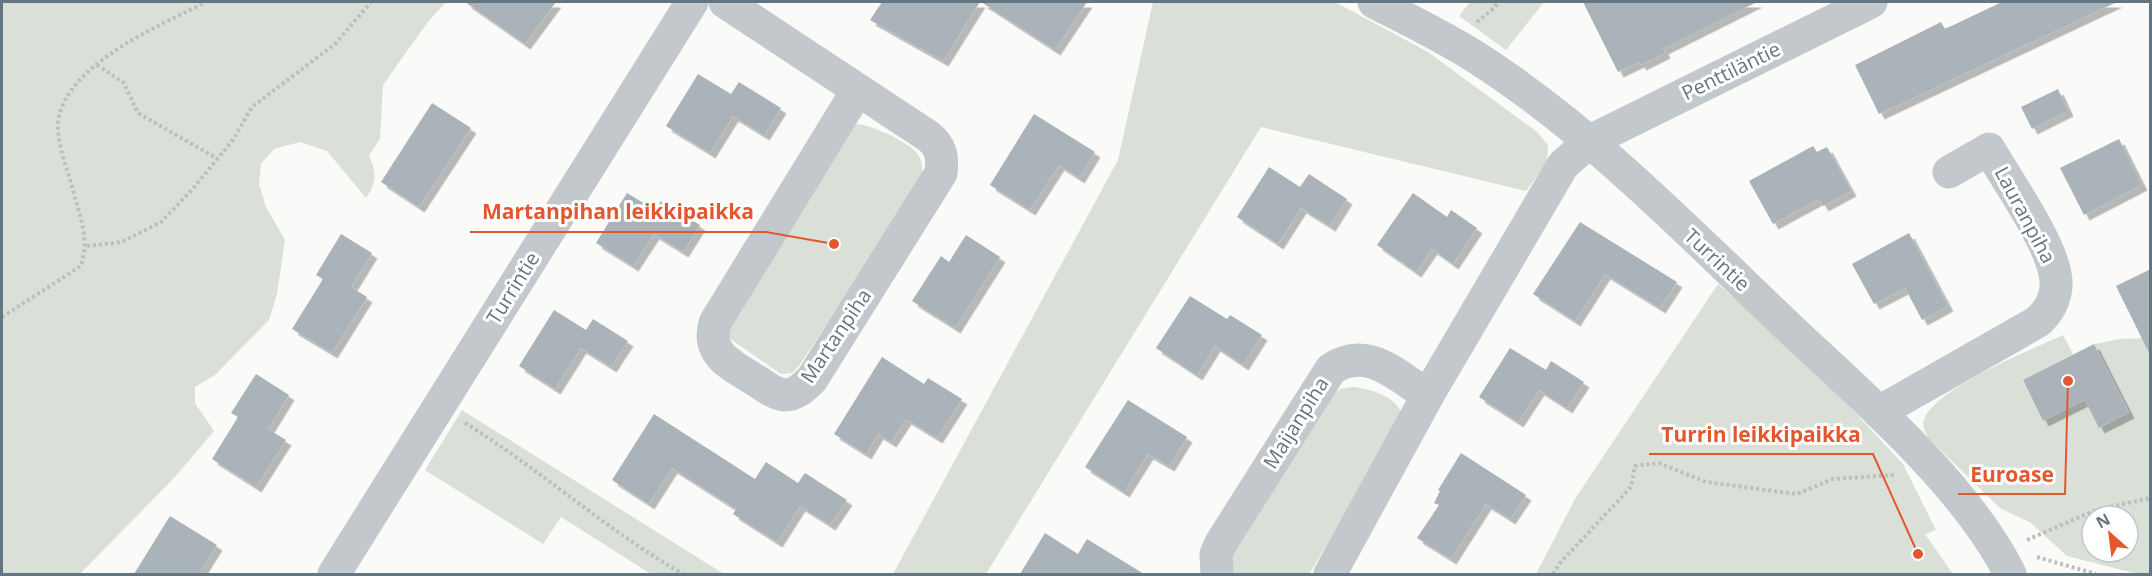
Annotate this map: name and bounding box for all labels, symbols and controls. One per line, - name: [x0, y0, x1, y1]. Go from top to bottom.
- street label: Penttiläntie: [1677, 35, 1785, 106]
- street label: Lauranpiha: [1989, 162, 2062, 268]
- callout: Martanpihan leikkipaikka: [470, 193, 766, 232]
- text: Martanpihan leikkipaikka: [482, 197, 754, 225]
- street label: Turrintie: [1679, 222, 1756, 297]
- street label: Turrintie: [480, 247, 545, 329]
- street label: Martanpiha: [794, 283, 877, 388]
- street label: Maijanpiha: [1257, 372, 1334, 474]
- callout: Turrin leikkipaikka: [1649, 415, 1873, 454]
- text: Turrin leikkipaikka: [1661, 420, 1861, 448]
- callout: Euroase: [1958, 455, 2065, 494]
- text: Euroase: [1970, 460, 2054, 488]
- north arrow: [2080, 504, 2140, 564]
- text: N: [2092, 508, 2114, 534]

